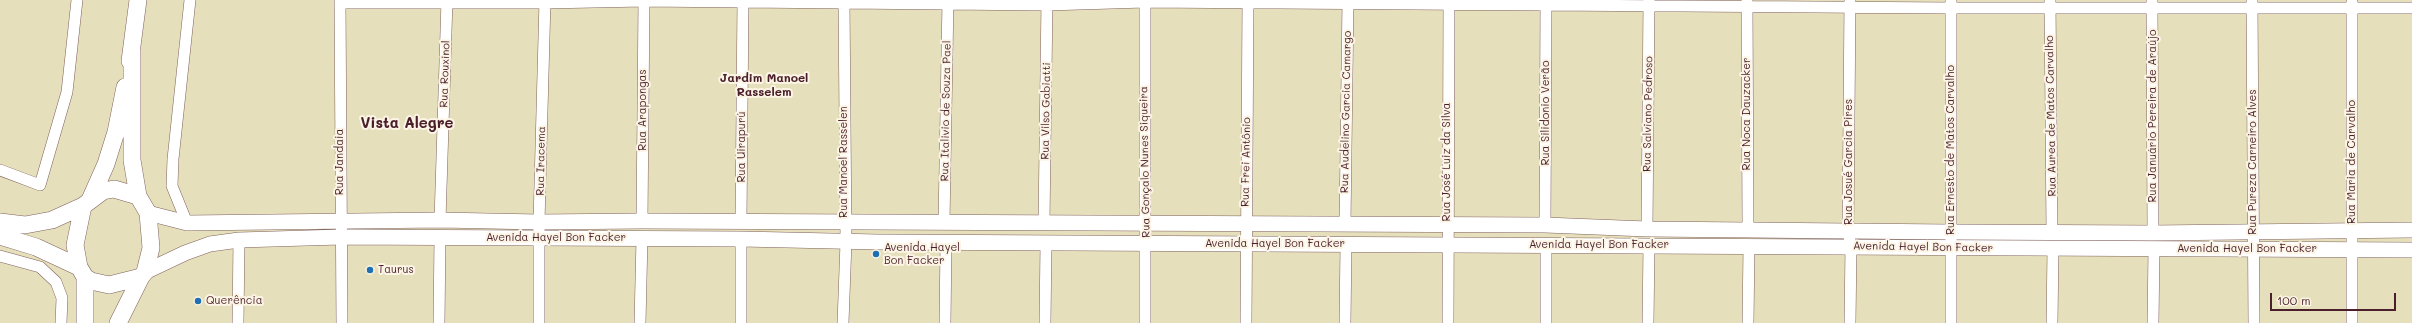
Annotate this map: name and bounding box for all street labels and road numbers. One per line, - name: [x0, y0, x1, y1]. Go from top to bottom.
- street label: Rua Januário Pereira de Araújo: [2146, 30, 2160, 202]
- street label: Rua Audelino Garcia Camargo: [1338, 31, 1354, 193]
- street label: Rua Aurea de Matos Carvalho: [2043, 35, 2059, 197]
- street label: Rua Rouxinol: [437, 40, 453, 108]
- street label: Rua Italivio de Souza Pael: [938, 40, 954, 182]
- street label: Rua Salviano Pedroso: [1640, 56, 1656, 172]
- street label: Rua Noca Dauzacker: [1740, 58, 1754, 170]
- street label: Rua Silidonio Verão: [1539, 61, 1553, 165]
- street label: Rua Vilso Gabiatti: [1039, 62, 1053, 160]
- street label: Rua Ernesto de Matos Carvalho: [1944, 65, 1958, 235]
- street label: Rua Arapongas: [636, 69, 650, 151]
- street label: Rua Gonçalo Nunes Siqueira: [1137, 86, 1153, 238]
- street label: Rua Pureza Carneiro Alves: [2246, 89, 2260, 235]
- street label: Rua Josué Garcia Pires: [1842, 99, 1856, 225]
- street label: Rua Maria de Carvalho: [2345, 100, 2359, 224]
- street label: Rua José Luiz da Silva: [1440, 103, 1454, 221]
- street label: Rua Manoel Rasselen: [837, 106, 851, 218]
- street label: Rua Uirapurú: [735, 112, 749, 182]
- street label: Rua Frei Antônio: [1239, 117, 1253, 207]
- street label: Rua Iracema: [534, 126, 548, 196]
- street label: Rua Jandaia: [333, 129, 347, 195]
- street label: Avenida Hayel Bon Facker: [486, 231, 626, 245]
- street label: Avenida Hayel Bon Facker: [1205, 237, 1345, 251]
- street label: Avenida Hayel Bon Facker: [1529, 238, 1669, 252]
- street label: Avenida Hayel Bon Facker: [1853, 239, 1993, 255]
- street label: Avenida Hayel Bon Facker: [2177, 242, 2317, 256]

